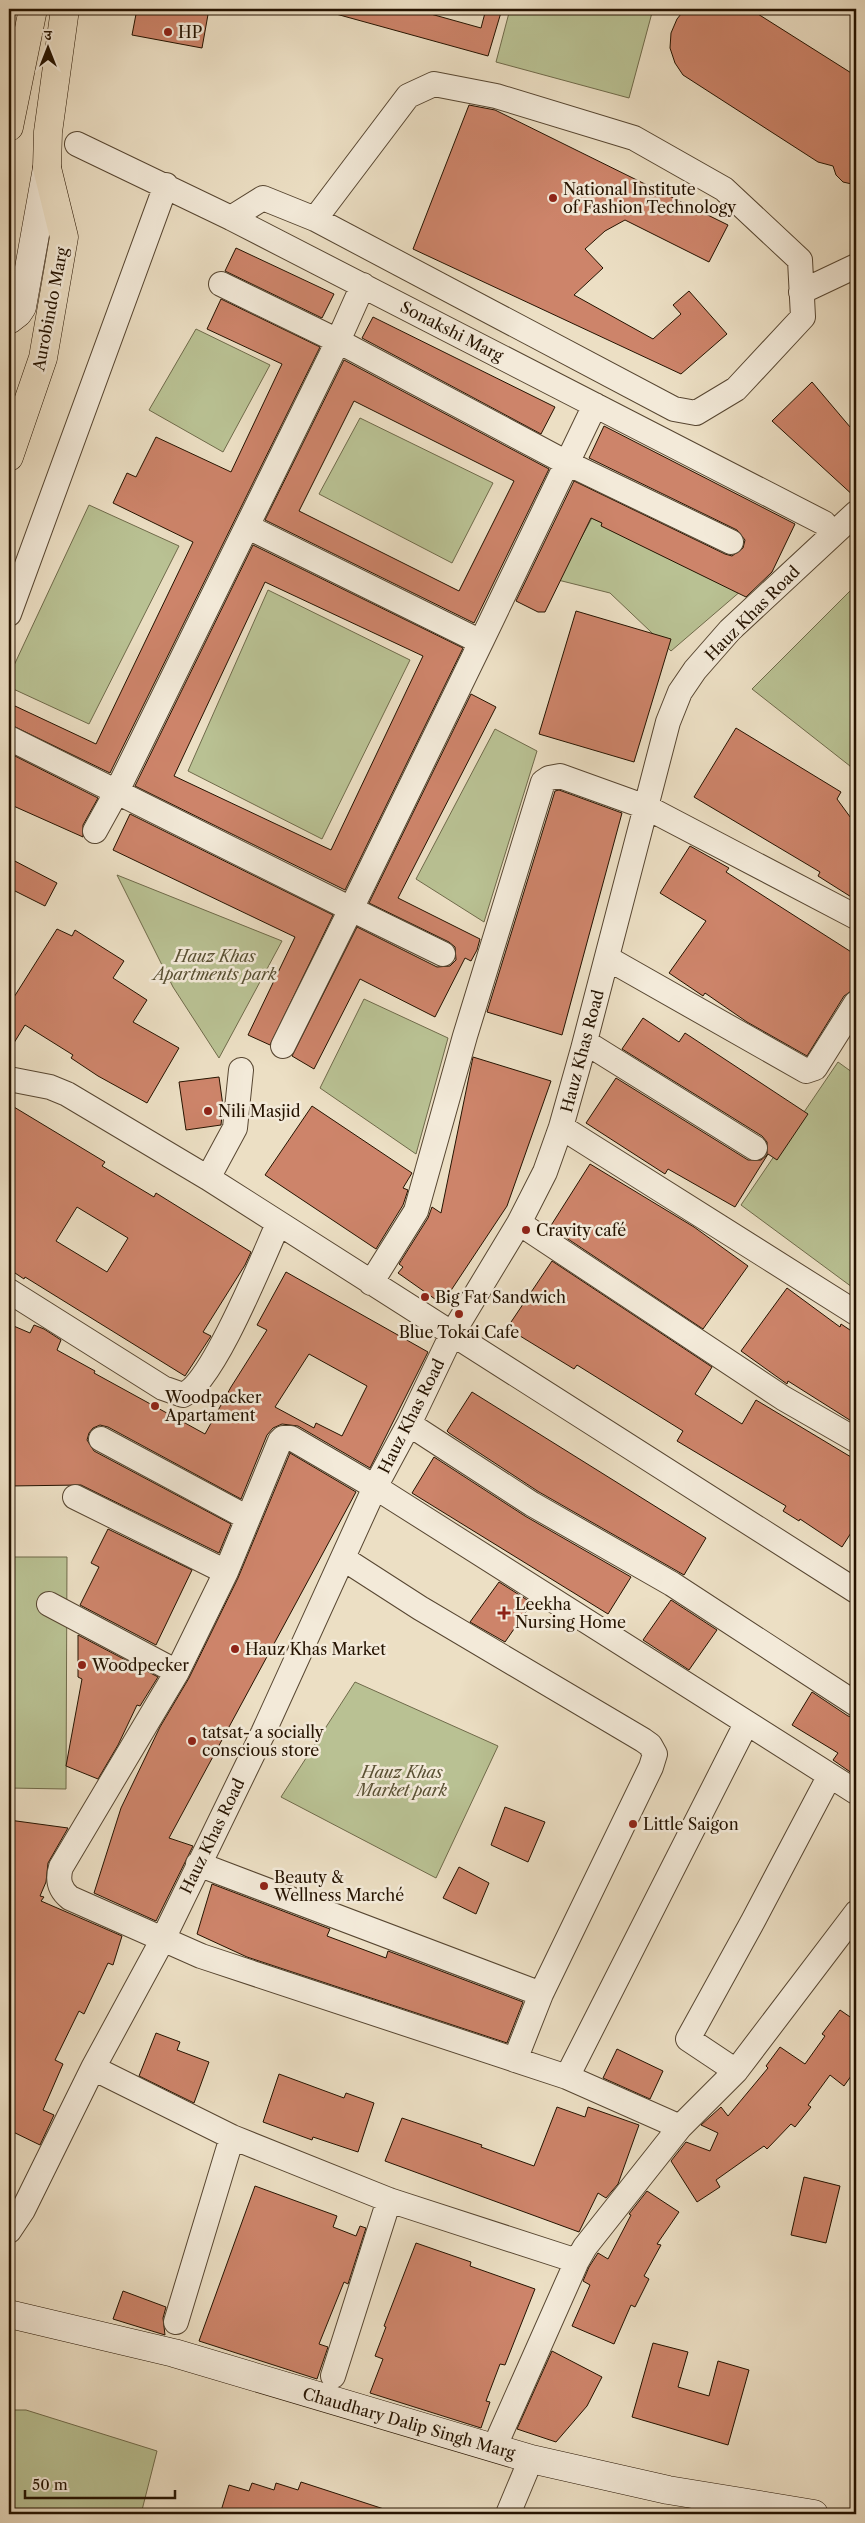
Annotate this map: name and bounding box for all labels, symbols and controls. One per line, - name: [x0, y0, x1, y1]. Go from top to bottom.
- north arrow: [22, 22, 72, 72]
- place label: HP: [178, 22, 203, 42]
- text: उ: [43, 26, 52, 44]
- marker: HP: [162, 26, 174, 38]
- place label: National Institute of Fashion Technology: [563, 179, 737, 217]
- marker: National Institute of Fashion Technology: [547, 192, 559, 204]
- street label: Aurobindo Marg: [28, 245, 72, 374]
- street label: Sonakshi Marg: [397, 296, 507, 366]
- street label: Hauz Khas Road: [700, 561, 804, 665]
- park label: Hauz Khas Apartments park: [150, 946, 277, 984]
- street label: Hauz Khas Road: [556, 987, 608, 1114]
- place label: Nili Masjid: [218, 1101, 301, 1121]
- marker: Nili Masjid: [202, 1105, 214, 1117]
- place label: Cravity café: [536, 1220, 626, 1240]
- marker: Cravity café: [520, 1224, 532, 1236]
- place label: Big Fat Sandwich: [435, 1287, 566, 1307]
- marker: Big Fat Sandwich: [419, 1291, 431, 1303]
- marker: Blue Tokai Cafe: [453, 1308, 465, 1320]
- place label: Blue Tokai Cafe: [399, 1322, 519, 1342]
- street label: Hauz Khas Road: [373, 1355, 449, 1477]
- place label: Woodpacker Apartament: [164, 1387, 262, 1425]
- marker: Woodpacker Apartament: [149, 1400, 161, 1412]
- place label: Leekha Nursing Home: [515, 1594, 626, 1632]
- marker: Leekha Nursing Home: [497, 1606, 511, 1620]
- place label: Hauz Khas Market: [245, 1639, 386, 1659]
- marker: Hauz Khas Market: [229, 1643, 241, 1655]
- place label: Woodpecker: [91, 1655, 189, 1675]
- marker: Woodpecker: [76, 1659, 88, 1671]
- place label: tatsat- a socially conscious store: [202, 1722, 325, 1760]
- marker: tatsat- a socially conscious store: [186, 1735, 198, 1747]
- park label: Hauz Khas Market park: [355, 1762, 448, 1800]
- street label: Hauz Khas Road: [175, 1775, 249, 1897]
- place label: Little Saigon: [643, 1814, 739, 1834]
- marker: Little Saigon: [627, 1818, 639, 1830]
- place label: Beauty & Wellness Marché: [273, 1867, 404, 1905]
- marker: Beauty & Wellness Marché: [258, 1880, 270, 1892]
- street label: Chaudhary Dalip Singh Marg: [300, 2383, 518, 2463]
- scale bar: [25, 2468, 175, 2500]
- text: 50 m: [32, 2475, 68, 2494]

